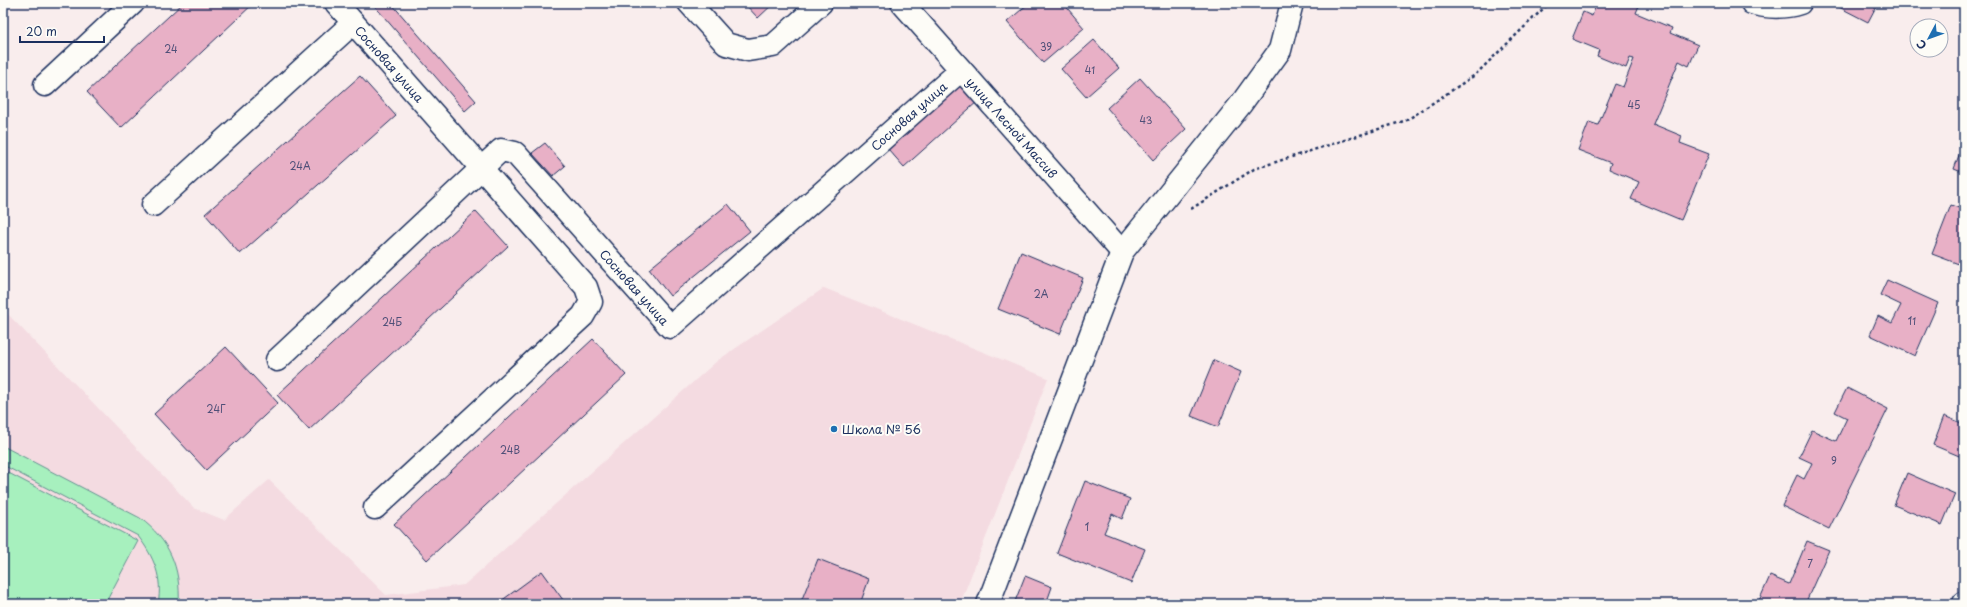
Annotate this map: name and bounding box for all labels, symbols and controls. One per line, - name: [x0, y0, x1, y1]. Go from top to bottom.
- scale bar: [20, 18, 104, 44]
- north arrow: [1909, 18, 1949, 58]
- text: 20 m: [26, 22, 57, 40]
- street label: Сосновая улица: [351, 22, 428, 106]
- text: С: [1912, 36, 1930, 54]
- house number: 39: [1040, 39, 1052, 54]
- house number: 24: [164, 41, 178, 56]
- house number: 41: [1085, 62, 1095, 77]
- street label: улица Лесной Массив: [962, 73, 1062, 182]
- street label: Сосновая улица: [867, 77, 951, 155]
- house number: 45: [1628, 97, 1640, 112]
- house number: 43: [1140, 112, 1153, 127]
- house number: 24А: [289, 158, 311, 173]
- street label: Сосновая улица: [596, 245, 674, 329]
- house number: 2А: [1034, 286, 1049, 301]
- house number: 11: [1908, 313, 1916, 328]
- house number: 24Б: [382, 314, 402, 329]
- house number: 24Г: [207, 401, 226, 416]
- place label: Школа № 56: [842, 420, 921, 438]
- marker: Школа № 56: [829, 424, 839, 434]
- house number: 24В: [500, 442, 520, 457]
- house number: 9: [1831, 453, 1837, 468]
- house number: 1: [1085, 519, 1089, 534]
- house number: 7: [1807, 556, 1813, 571]

